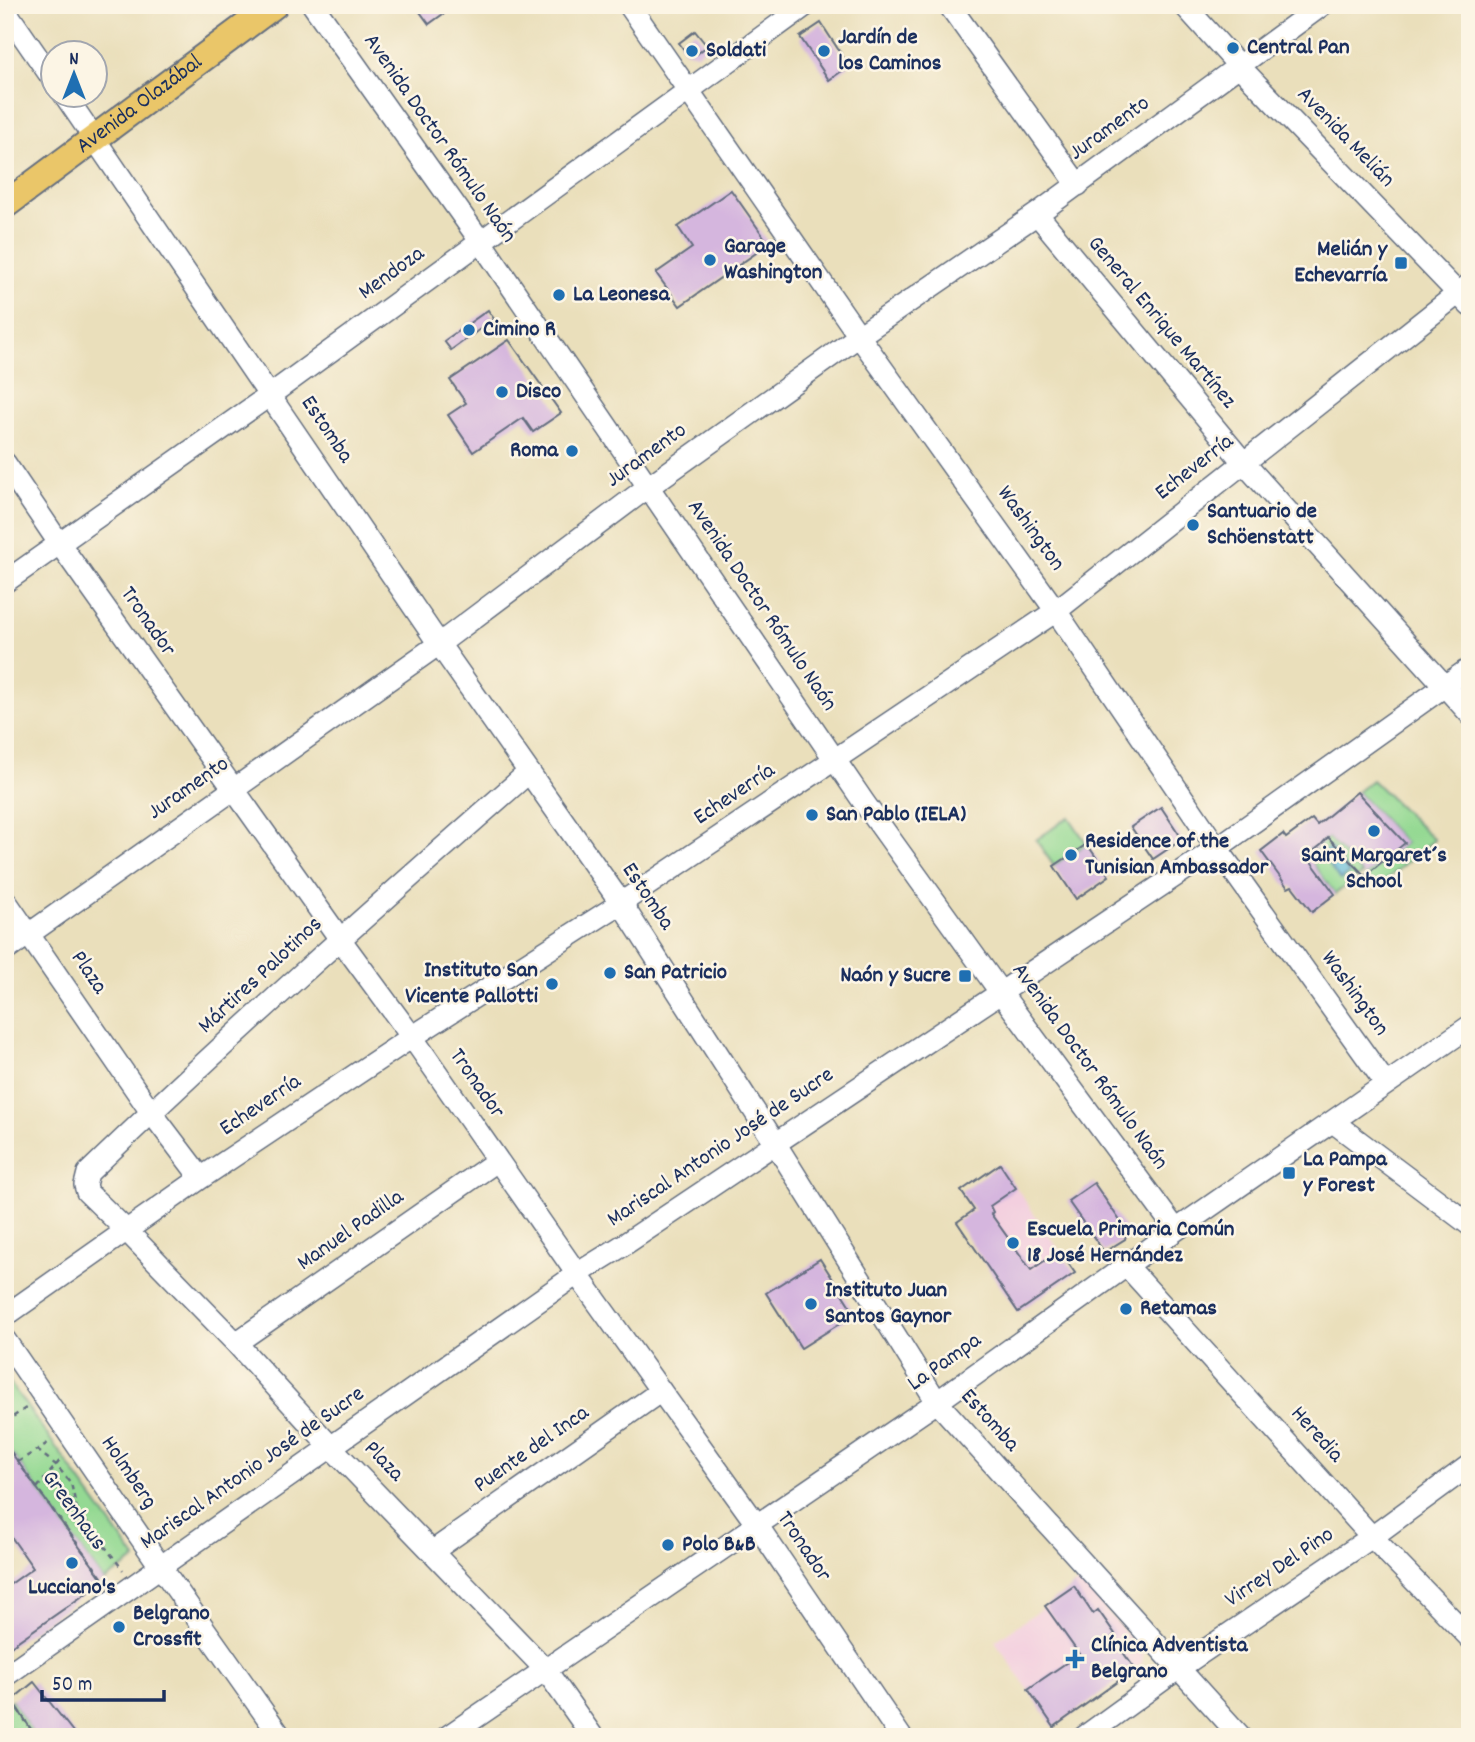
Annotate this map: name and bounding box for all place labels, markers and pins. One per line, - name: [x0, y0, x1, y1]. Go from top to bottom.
- place label: Jardín de los Caminos: [838, 22, 942, 81]
- place label: Central Pan: [1247, 32, 1350, 65]
- place label: Soldati: [706, 35, 767, 68]
- marker: Central Pan: [1225, 40, 1241, 56]
- marker: Soldati: [684, 43, 700, 59]
- marker: Jardín de los Caminos: [816, 43, 832, 59]
- place label: Garage Washington: [724, 231, 823, 290]
- place label: Melián y Echevarría: [1294, 234, 1389, 293]
- marker: Garage Washington: [702, 252, 718, 268]
- marker: Melián y Echevarría: [1393, 255, 1409, 271]
- place label: La Leonesa: [573, 279, 671, 312]
- marker: La Leonesa: [551, 287, 567, 303]
- place label: Cimino R: [483, 314, 556, 347]
- marker: Cimino R: [461, 322, 477, 338]
- place label: Disco: [516, 376, 561, 409]
- marker: Disco: [494, 384, 510, 400]
- place label: Roma: [510, 435, 559, 468]
- marker: Roma: [564, 443, 580, 459]
- place label: Santuario de Schöenstatt: [1207, 496, 1317, 555]
- marker: Santuario de Schöenstatt: [1185, 517, 1201, 533]
- place label: San Pablo (IELA): [826, 799, 966, 832]
- marker: San Pablo (IELA): [804, 807, 820, 823]
- marker: Saint Margaret´s School: [1366, 823, 1382, 839]
- place label: Residence of the Tunisian Ambassador: [1085, 826, 1269, 885]
- place label: Saint Margaret´s School: [1301, 840, 1447, 899]
- marker: Residence of the Tunisian Ambassador: [1063, 847, 1079, 863]
- place label: Instituto San Vicente Pallotti: [405, 955, 539, 1014]
- place label: San Patricio: [624, 957, 727, 990]
- place label: Naón y Sucre: [840, 960, 951, 993]
- marker: San Patricio: [602, 965, 618, 981]
- marker: Naón y Sucre: [957, 968, 973, 984]
- marker: Instituto San Vicente Pallotti: [544, 976, 560, 992]
- place label: La Pampa y Forest: [1303, 1144, 1388, 1203]
- marker: La Pampa y Forest: [1281, 1165, 1297, 1181]
- place label: Escuela Primaria Común 18 José Hernández: [1027, 1214, 1235, 1273]
- marker: Escuela Primaria Común 18 José Hernández: [1005, 1235, 1021, 1251]
- place label: Instituto Juan Santos Gaynor: [825, 1275, 952, 1334]
- place label: Retamas: [1140, 1293, 1217, 1326]
- marker: Instituto Juan Santos Gaynor: [803, 1296, 819, 1312]
- marker: Retamas: [1118, 1301, 1134, 1317]
- place label: Polo B&B: [682, 1529, 756, 1562]
- marker: Polo B&B: [660, 1537, 676, 1553]
- marker: Lucciano's: [64, 1555, 80, 1571]
- place label: Lucciano's: [28, 1572, 116, 1605]
- place label: Belgrano Crossfit: [133, 1598, 210, 1657]
- marker: Belgrano Crossfit: [111, 1619, 127, 1635]
- place label: Clínica Adventista Belgrano: [1091, 1630, 1249, 1689]
- marker: Clínica Adventista Belgrano: [1065, 1649, 1085, 1669]

